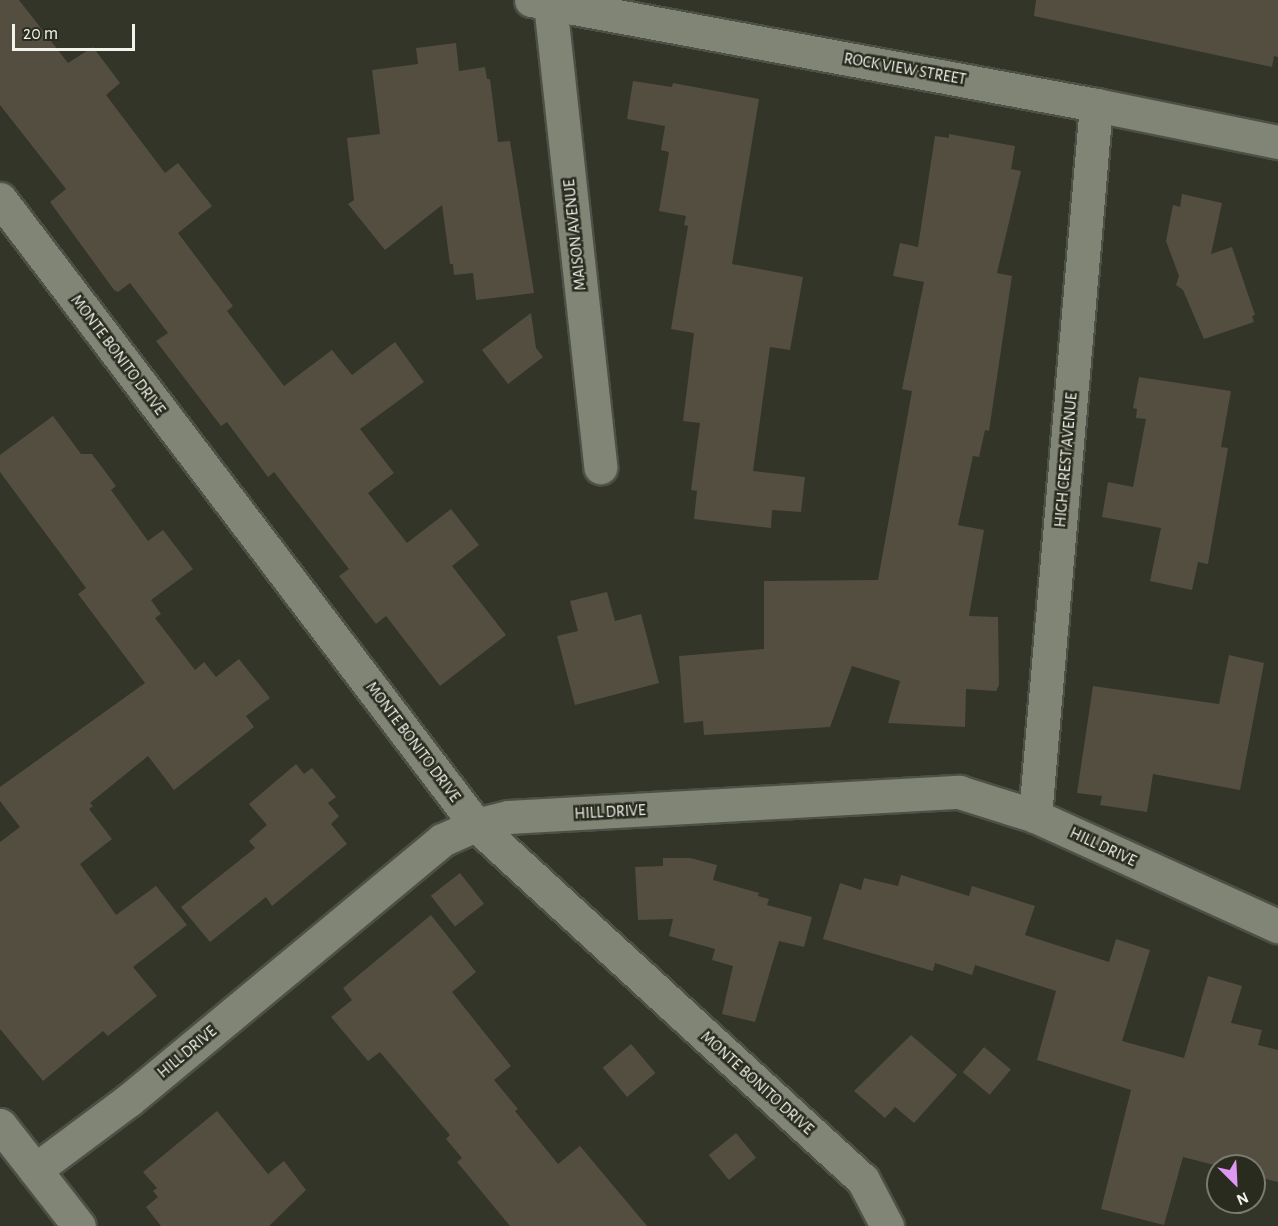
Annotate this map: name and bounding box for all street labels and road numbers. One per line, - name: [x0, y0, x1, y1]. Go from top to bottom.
- street label: ROCK VIEW STREET: [842, 49, 968, 89]
- street label: MAISON AVENUE: [560, 178, 590, 292]
- street label: MONTE BONITO DRIVE: [67, 291, 169, 419]
- street label: HIGH CREST AVENUE: [1051, 392, 1081, 528]
- street label: MONTE BONITO DRIVE: [362, 678, 464, 806]
- street label: HILL DRIVE: [574, 801, 646, 823]
- street label: HILL DRIVE: [1067, 823, 1139, 871]
- street label: HILL DRIVE: [154, 1022, 220, 1082]
- street label: MONTE BONITO DRIVE: [697, 1027, 817, 1139]

